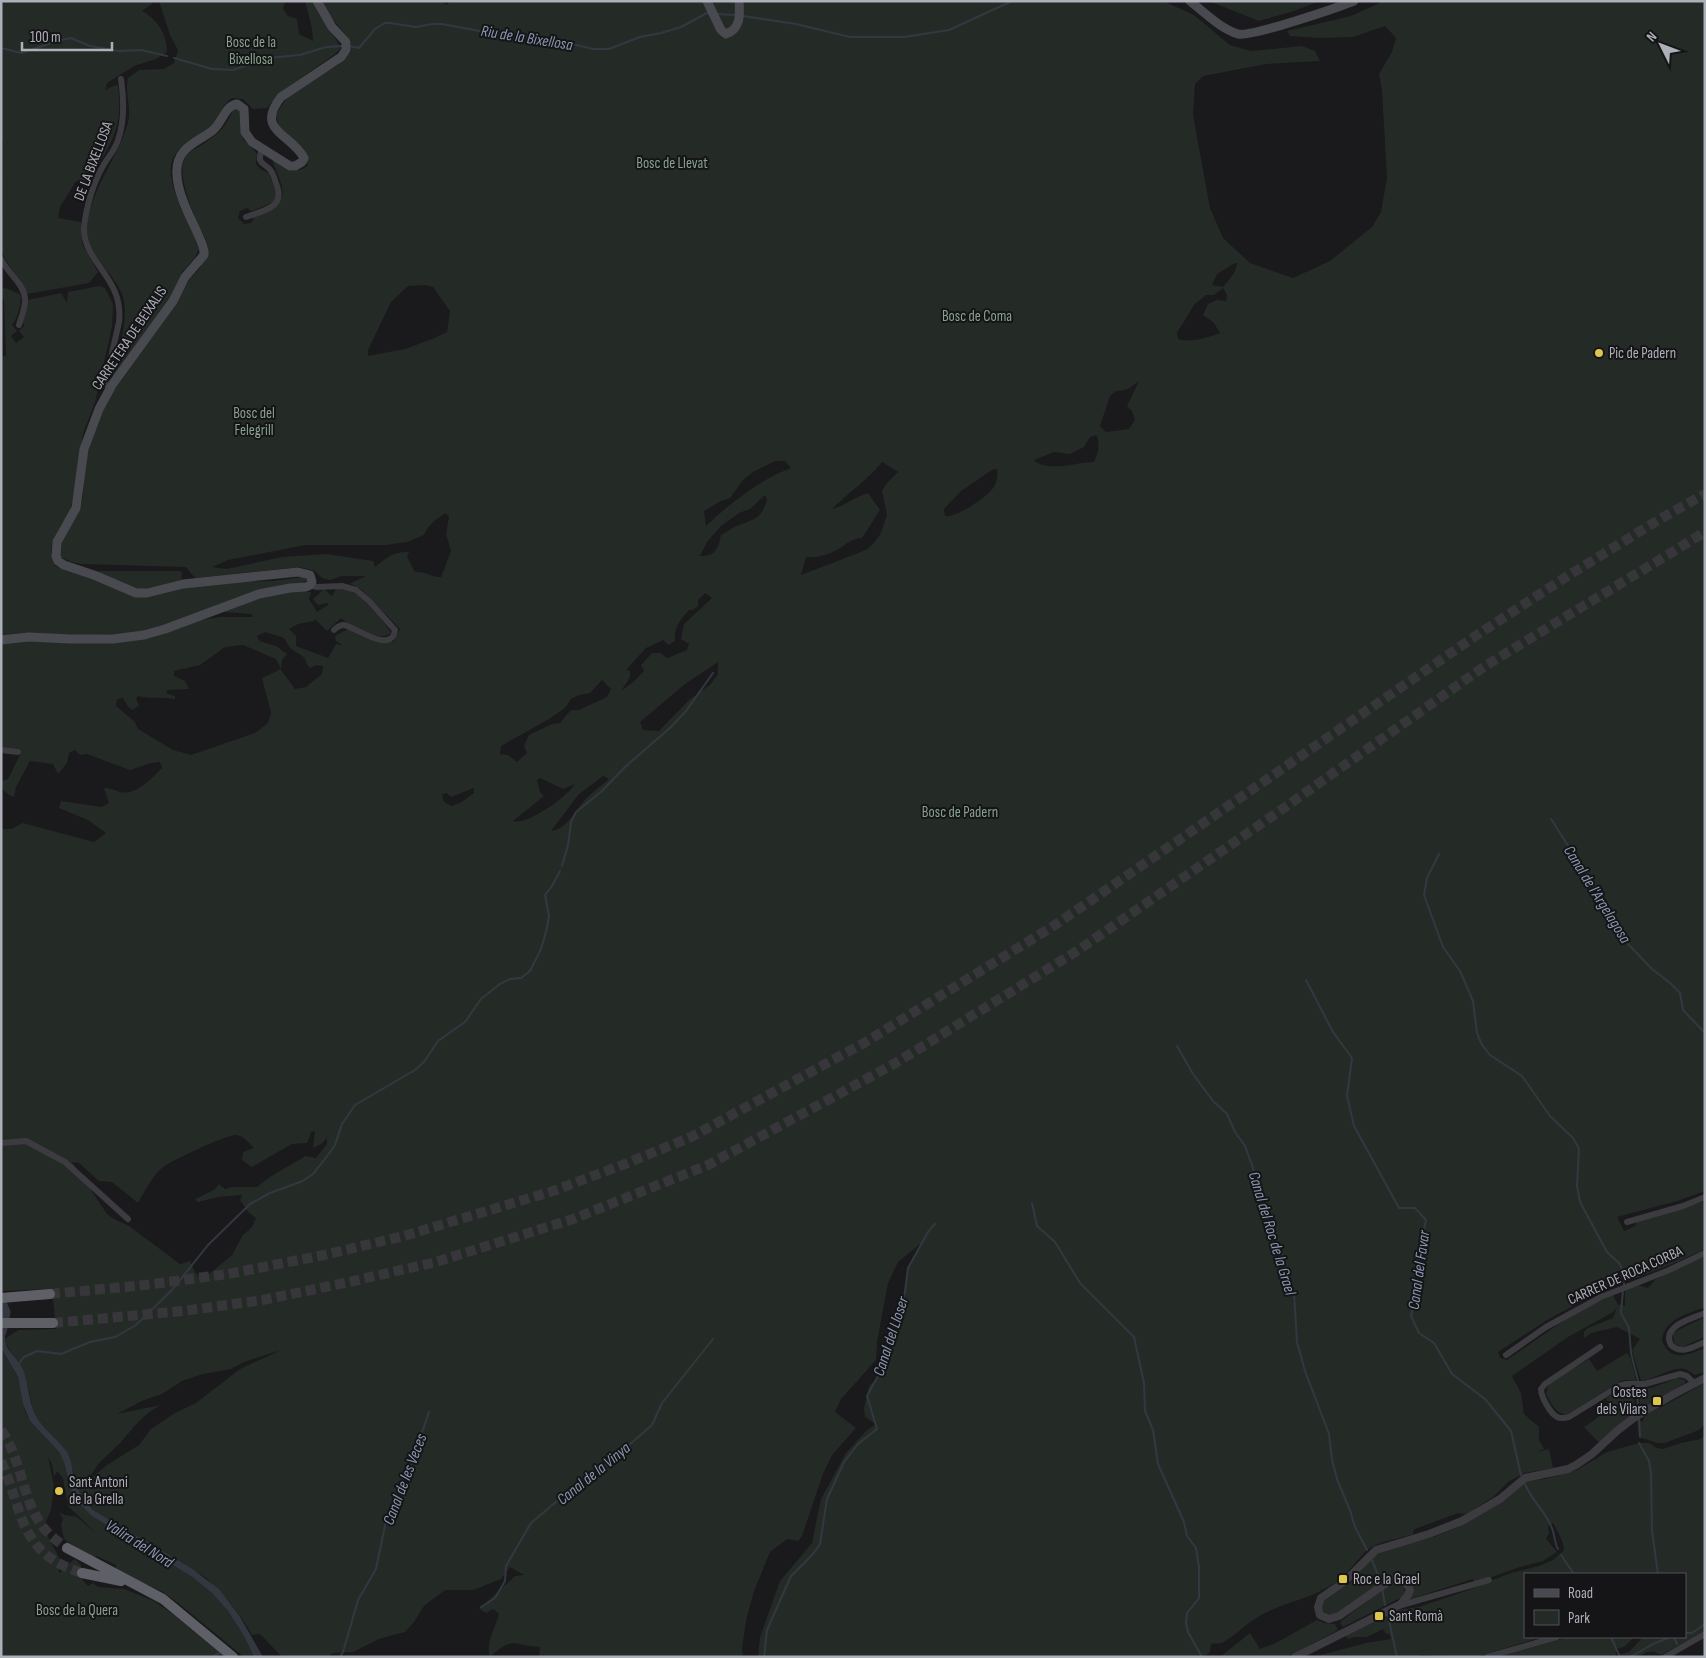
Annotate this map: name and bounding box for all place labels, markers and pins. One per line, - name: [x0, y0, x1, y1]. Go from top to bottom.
- place label: Pic de Padern: [1609, 344, 1676, 363]
- marker: Pic de Padern: [1593, 347, 1605, 359]
- place label: Costes dels Vilars: [1597, 1383, 1647, 1419]
- marker: Costes dels Vilars: [1651, 1395, 1663, 1407]
- place label: Sant Antoni de la Grella: [69, 1473, 128, 1509]
- marker: Sant Antoni de la Grella: [53, 1485, 65, 1497]
- place label: Roc e la Grael: [1353, 1570, 1420, 1589]
- marker: Roc e la Grael: [1337, 1573, 1349, 1585]
- place label: Sant Romà: [1389, 1607, 1443, 1626]
- marker: Sant Romà: [1373, 1610, 1385, 1622]

